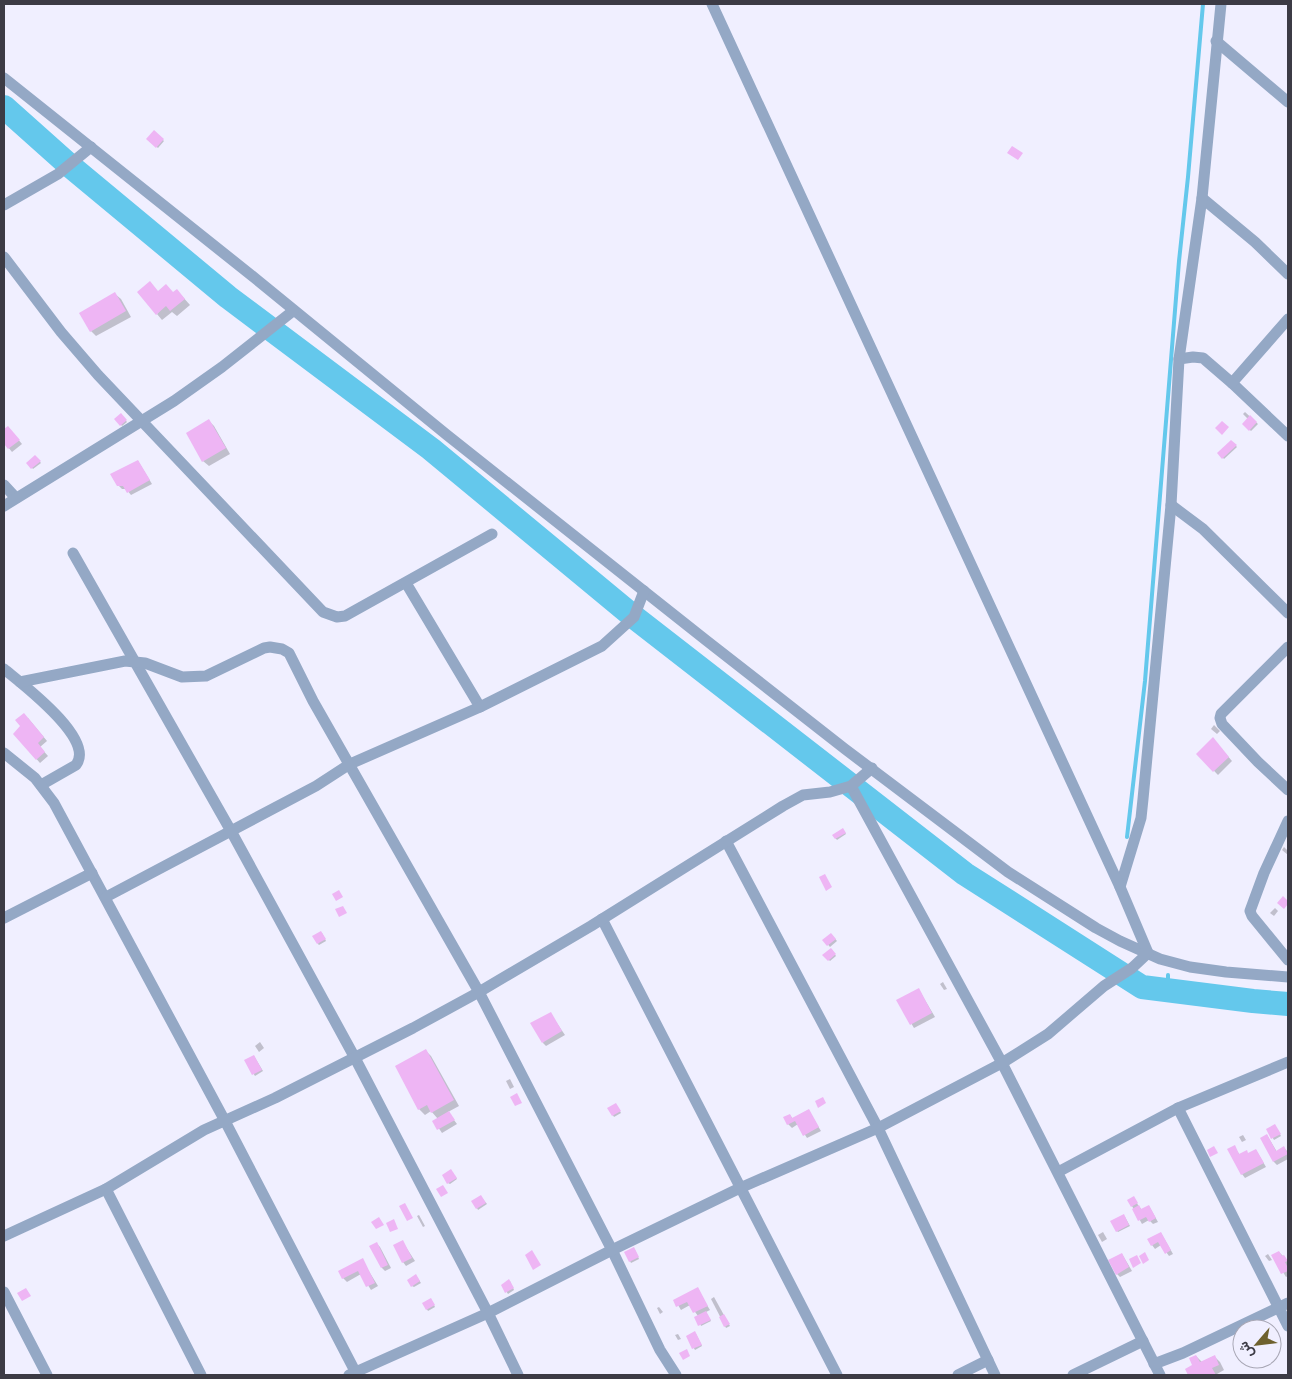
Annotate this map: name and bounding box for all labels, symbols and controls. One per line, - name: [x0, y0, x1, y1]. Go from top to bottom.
- north arrow: [1232, 1319, 1282, 1369]
- text: ش: [1234, 1338, 1257, 1361]

